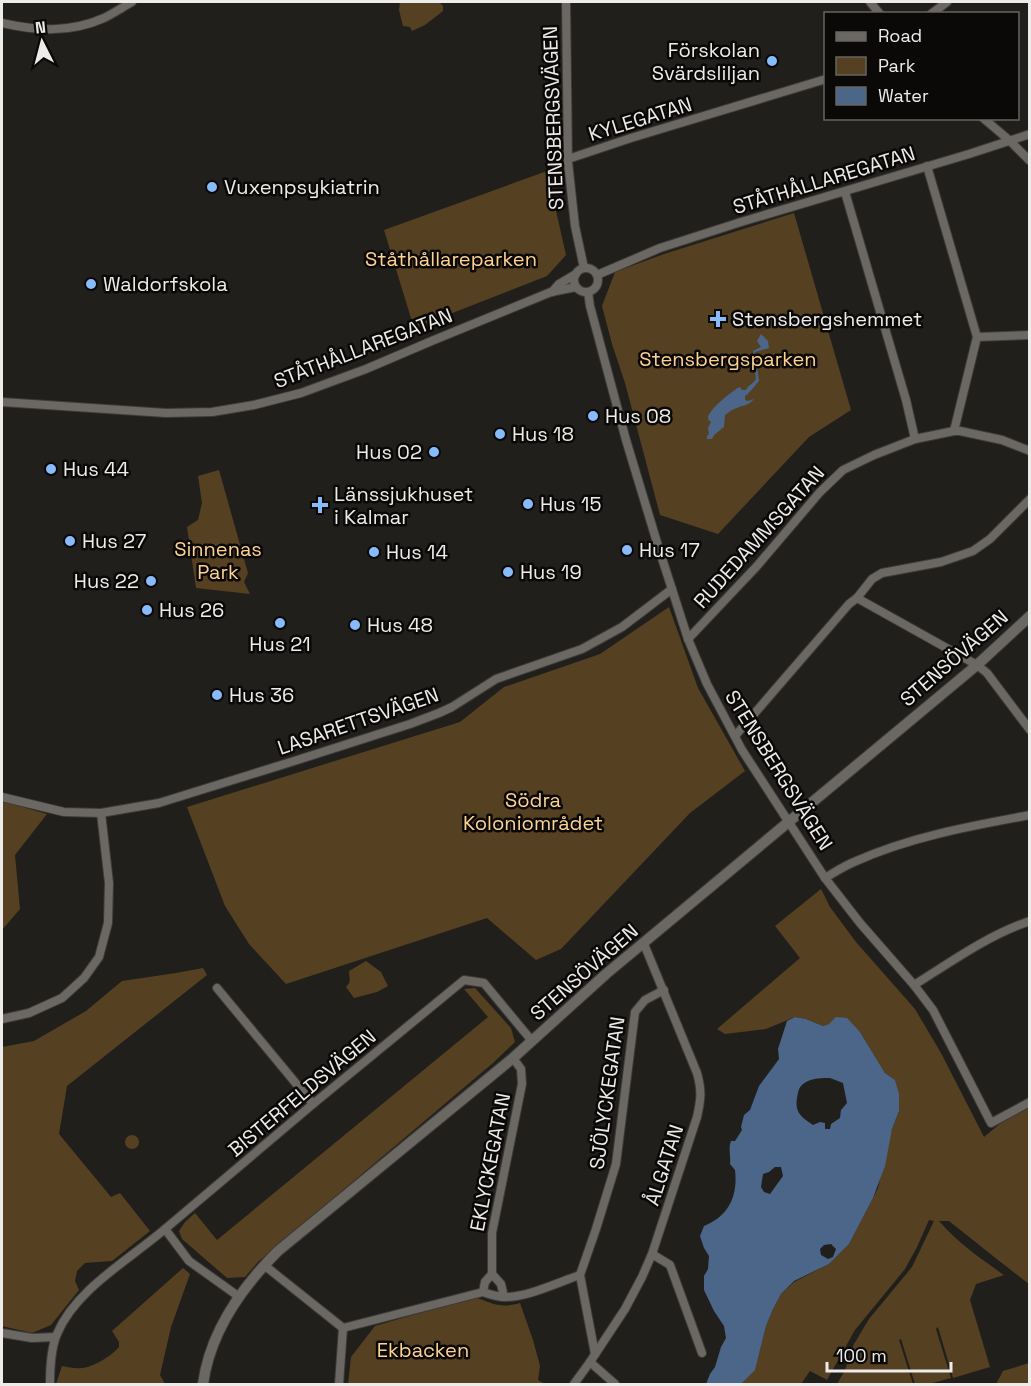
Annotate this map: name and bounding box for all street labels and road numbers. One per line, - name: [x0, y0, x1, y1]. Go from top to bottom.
- street label: STENSBERGSVÄGEN: [537, 26, 569, 210]
- street label: KYLEGATAN: [585, 91, 695, 147]
- street label: STÅTHÅLLAREGATAN: [730, 140, 918, 220]
- street label: STÅTHÅLLAREGATAN: [270, 302, 456, 394]
- street label: RUDEDAMMSGATAN: [688, 460, 830, 614]
- street label: STENSÖVÄGEN: [895, 604, 1013, 712]
- street label: LASARETTSVÄGEN: [274, 681, 442, 761]
- street label: STENSBERGSVÄGEN: [719, 685, 839, 855]
- street label: STENSÖVÄGEN: [525, 918, 643, 1026]
- street label: SJÖLYCKEGATAN: [583, 1015, 631, 1171]
- street label: BISTERFELDSVÄGEN: [223, 1024, 381, 1162]
- street label: EKLYCKEGATAN: [464, 1091, 516, 1233]
- street label: ÅLGATAN: [639, 1121, 689, 1209]

